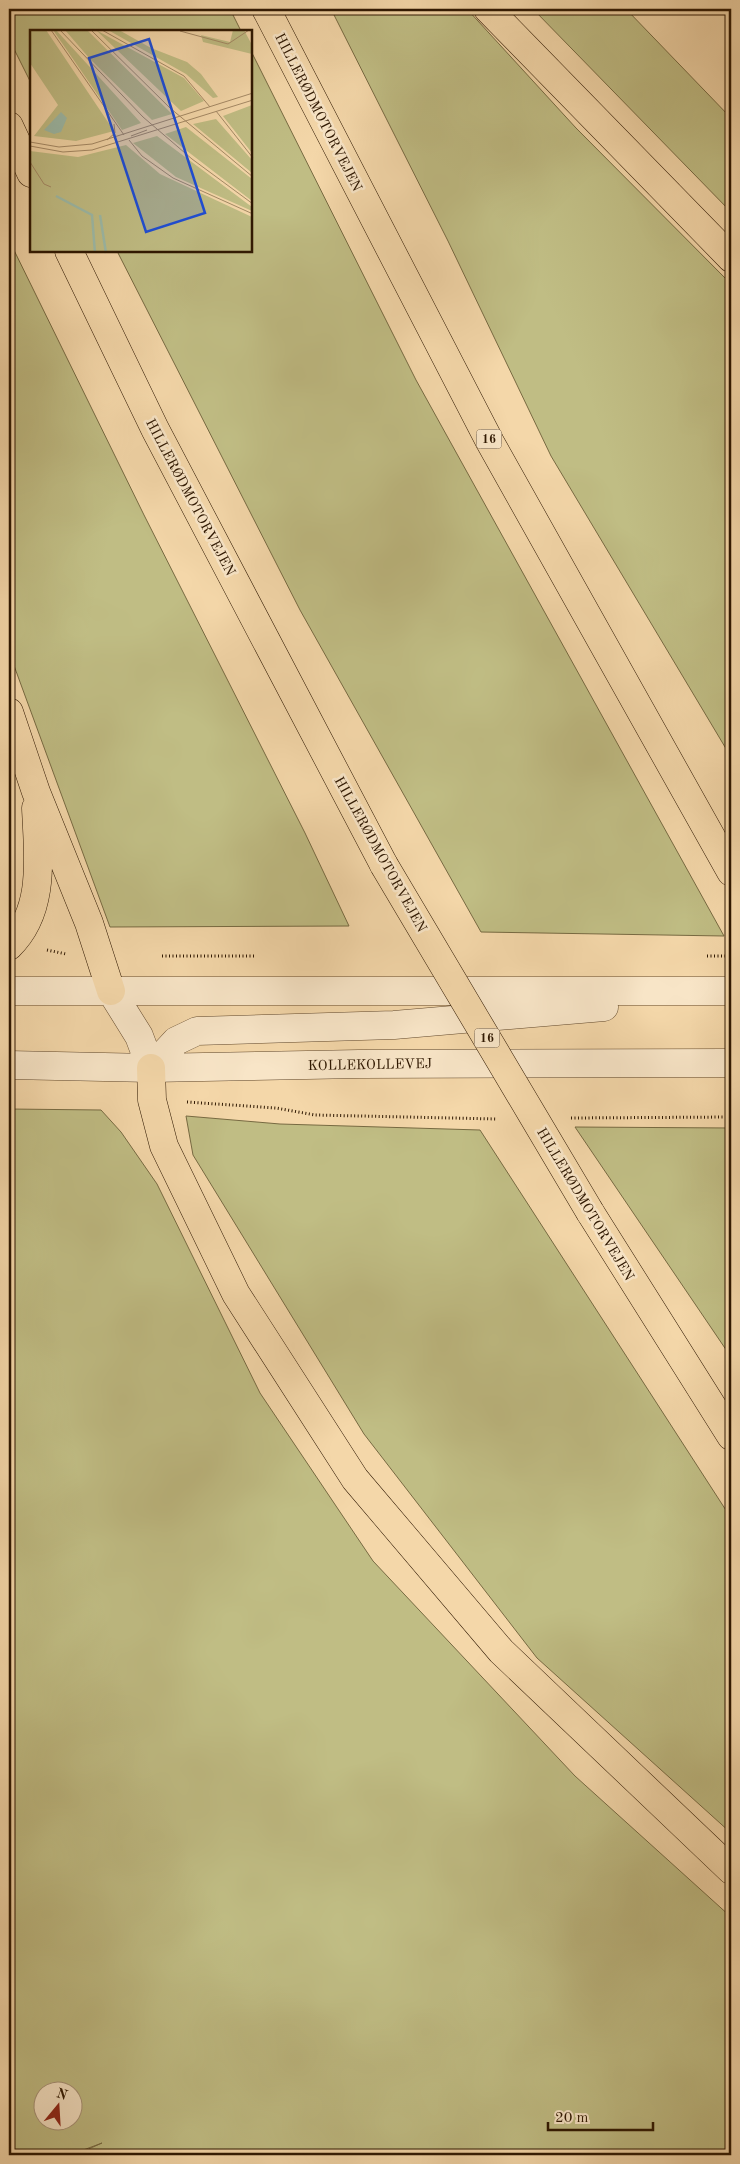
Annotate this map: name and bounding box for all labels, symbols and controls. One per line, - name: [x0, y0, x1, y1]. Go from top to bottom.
- inset map: [30, 30, 252, 252]
- street label: HILLERØDMOTORVEJEN: [272, 31, 364, 194]
- street label: HILLERØDMOTORVEJEN: [143, 417, 238, 578]
- road number: 16: [476, 429, 502, 448]
- street label: HILLERØDMOTORVEJEN: [331, 774, 429, 935]
- road number: 16: [474, 1028, 500, 1048]
- street label: KOLLEKOLLEVEJ: [308, 1057, 433, 1073]
- street label: HILLERØDMOTORVEJEN: [534, 1126, 636, 1284]
- north arrow: [32, 2082, 82, 2132]
- text: N: [54, 2086, 69, 2103]
- scale bar: [548, 2099, 652, 2131]
- text: 20 m: [555, 2111, 589, 2126]

